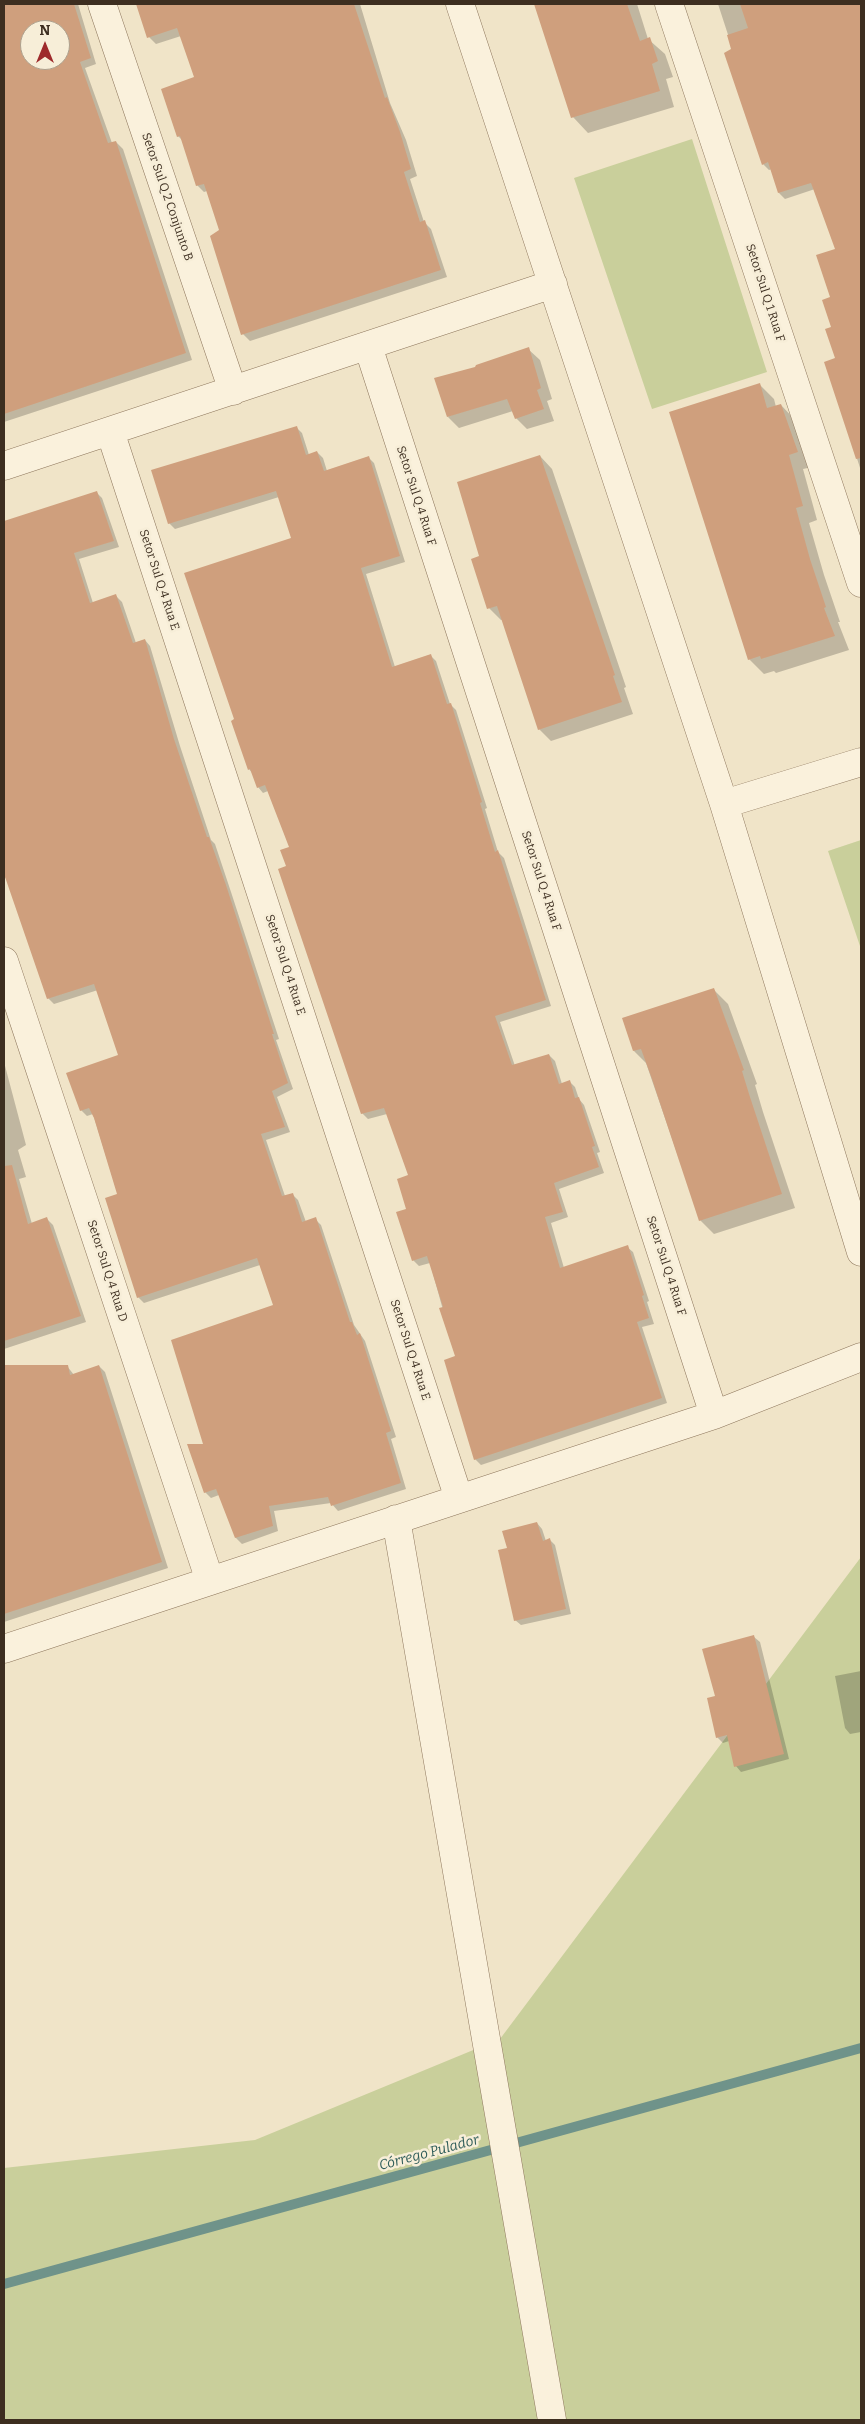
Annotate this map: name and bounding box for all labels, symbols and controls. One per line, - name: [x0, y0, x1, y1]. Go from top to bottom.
- north arrow: [20, 20, 70, 70]
- text: N: [40, 22, 50, 39]
- street label: Setor Sul Q 2 Conjunto B: [138, 131, 196, 263]
- street label: Setor Sul Q 1 Rua F: [742, 242, 788, 344]
- street label: Setor Sul Q 4 Rua F: [393, 444, 439, 548]
- street label: Setor Sul Q 4 Rua E: [136, 528, 182, 632]
- street label: Setor Sul Q 4 Rua F: [518, 829, 564, 933]
- street label: Setor Sul Q 4 Rua E: [262, 913, 308, 1017]
- street label: Setor Sul Q 4 Rua F: [643, 1214, 689, 1318]
- street label: Setor Sul Q 4 Rua D: [84, 1218, 130, 1324]
- street label: Setor Sul Q 4 Rua E: [387, 1298, 433, 1402]
- water label: Córrego Pulador: [377, 2132, 481, 2174]

